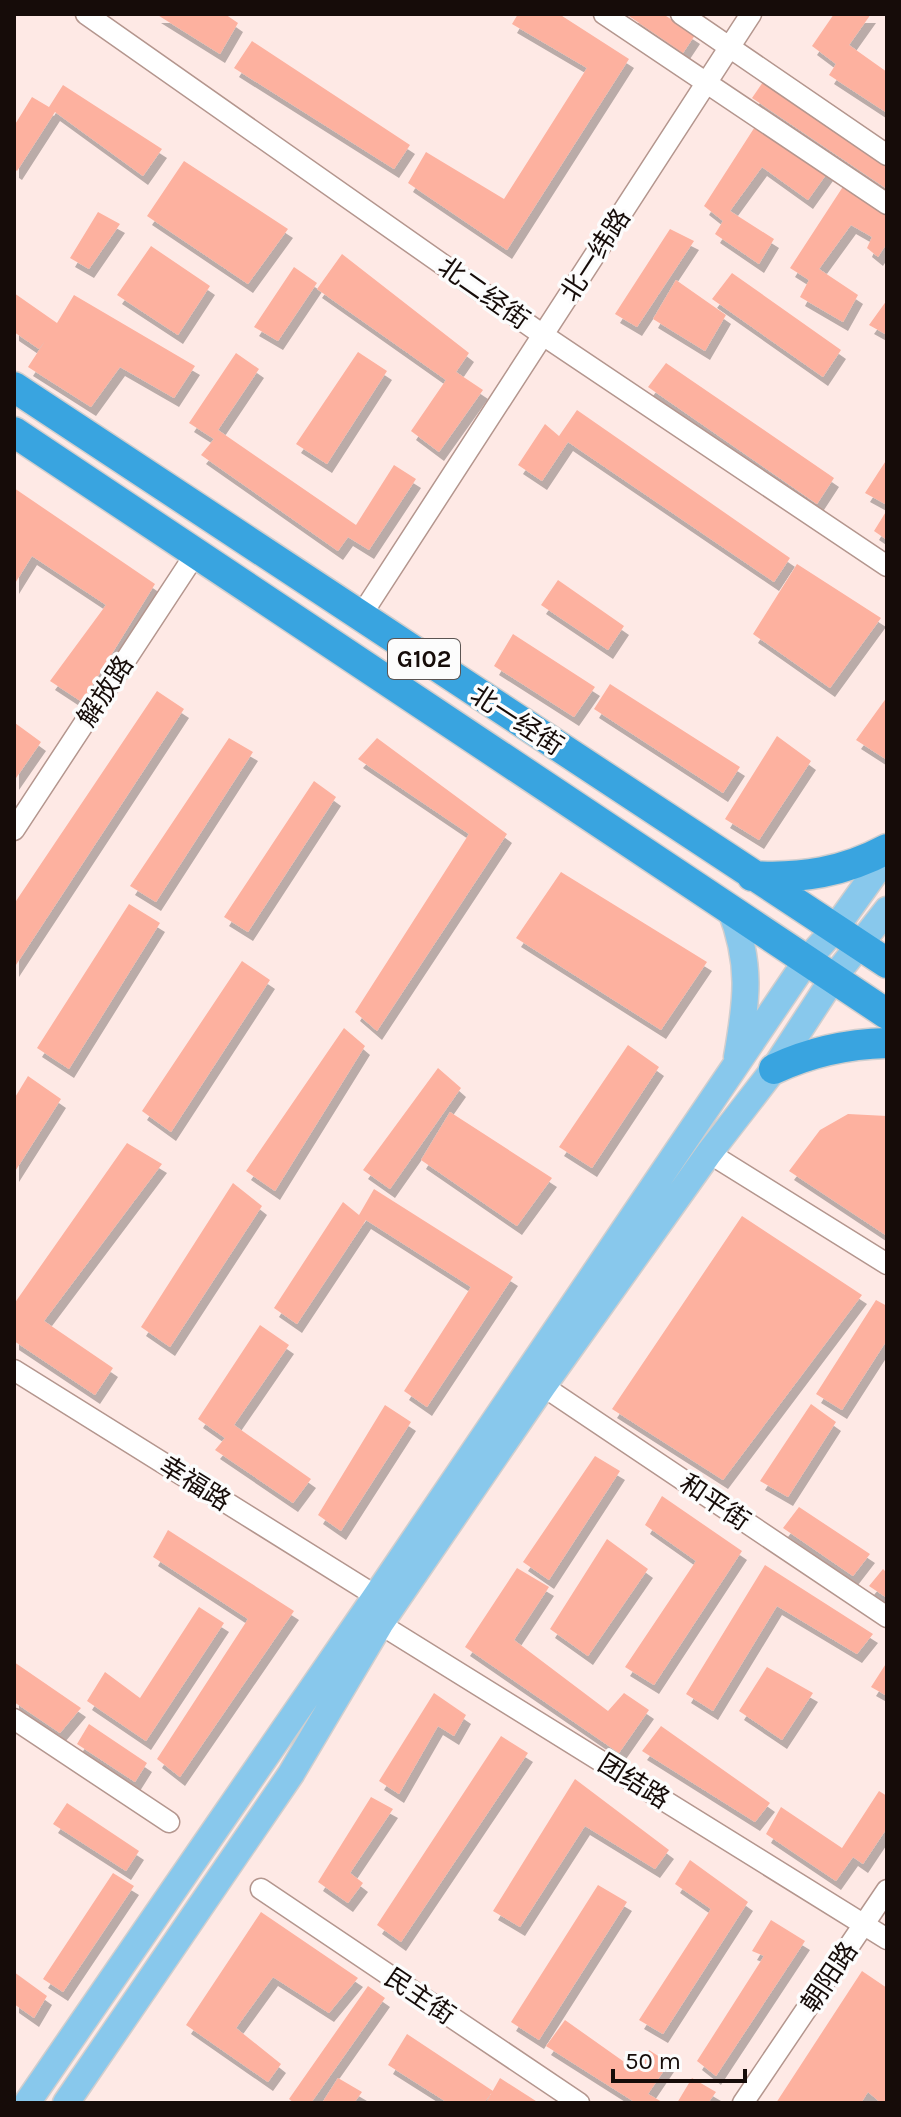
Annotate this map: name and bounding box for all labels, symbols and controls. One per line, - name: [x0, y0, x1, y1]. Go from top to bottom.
- street label: 北一纬路: [554, 203, 637, 307]
- street label: 北二经街: [432, 251, 535, 336]
- road number: G102: [388, 639, 460, 679]
- street label: 解放路: [71, 650, 140, 732]
- street label: 北一经街: [465, 679, 569, 762]
- street label: 幸福路: [153, 1450, 236, 1517]
- street label: 和平街: [674, 1468, 756, 1537]
- street label: 团结路: [592, 1748, 675, 1815]
- street label: 朝阳路: [795, 1936, 864, 2018]
- street label: 民主街: [379, 1962, 461, 2031]
- scale bar: [613, 2033, 745, 2083]
- text: 50 m: [625, 2047, 681, 2075]

